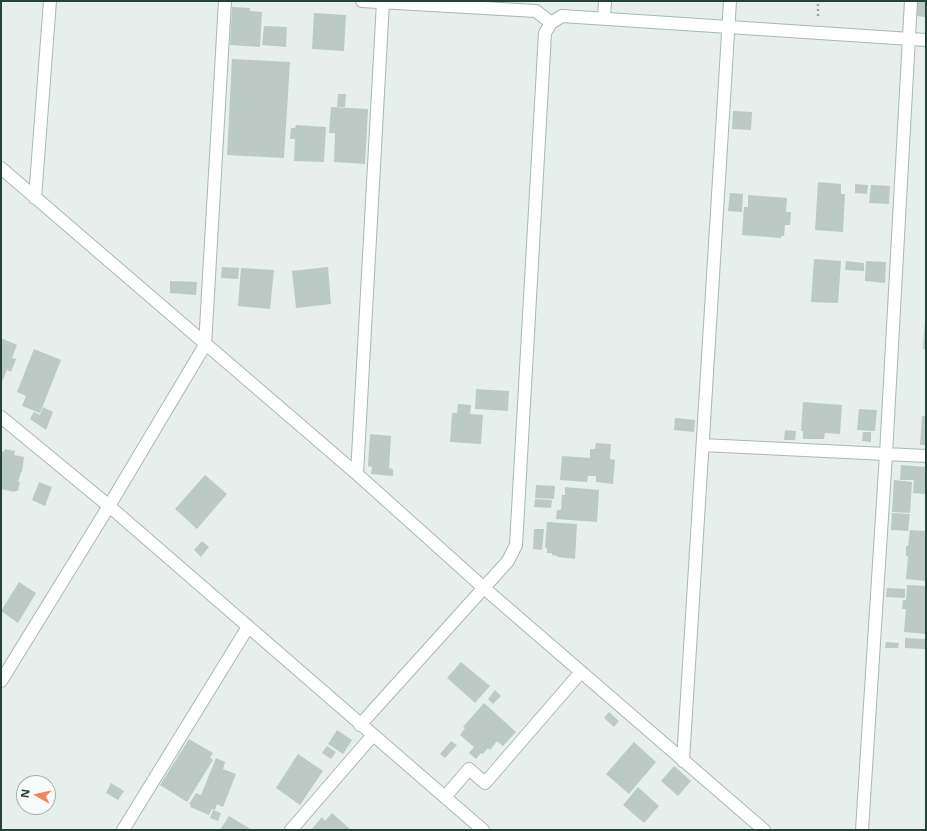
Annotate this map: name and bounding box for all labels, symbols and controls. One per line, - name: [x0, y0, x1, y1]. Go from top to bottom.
- north arrow: [16, 775, 56, 815]
- text: N: [17, 788, 33, 799]

